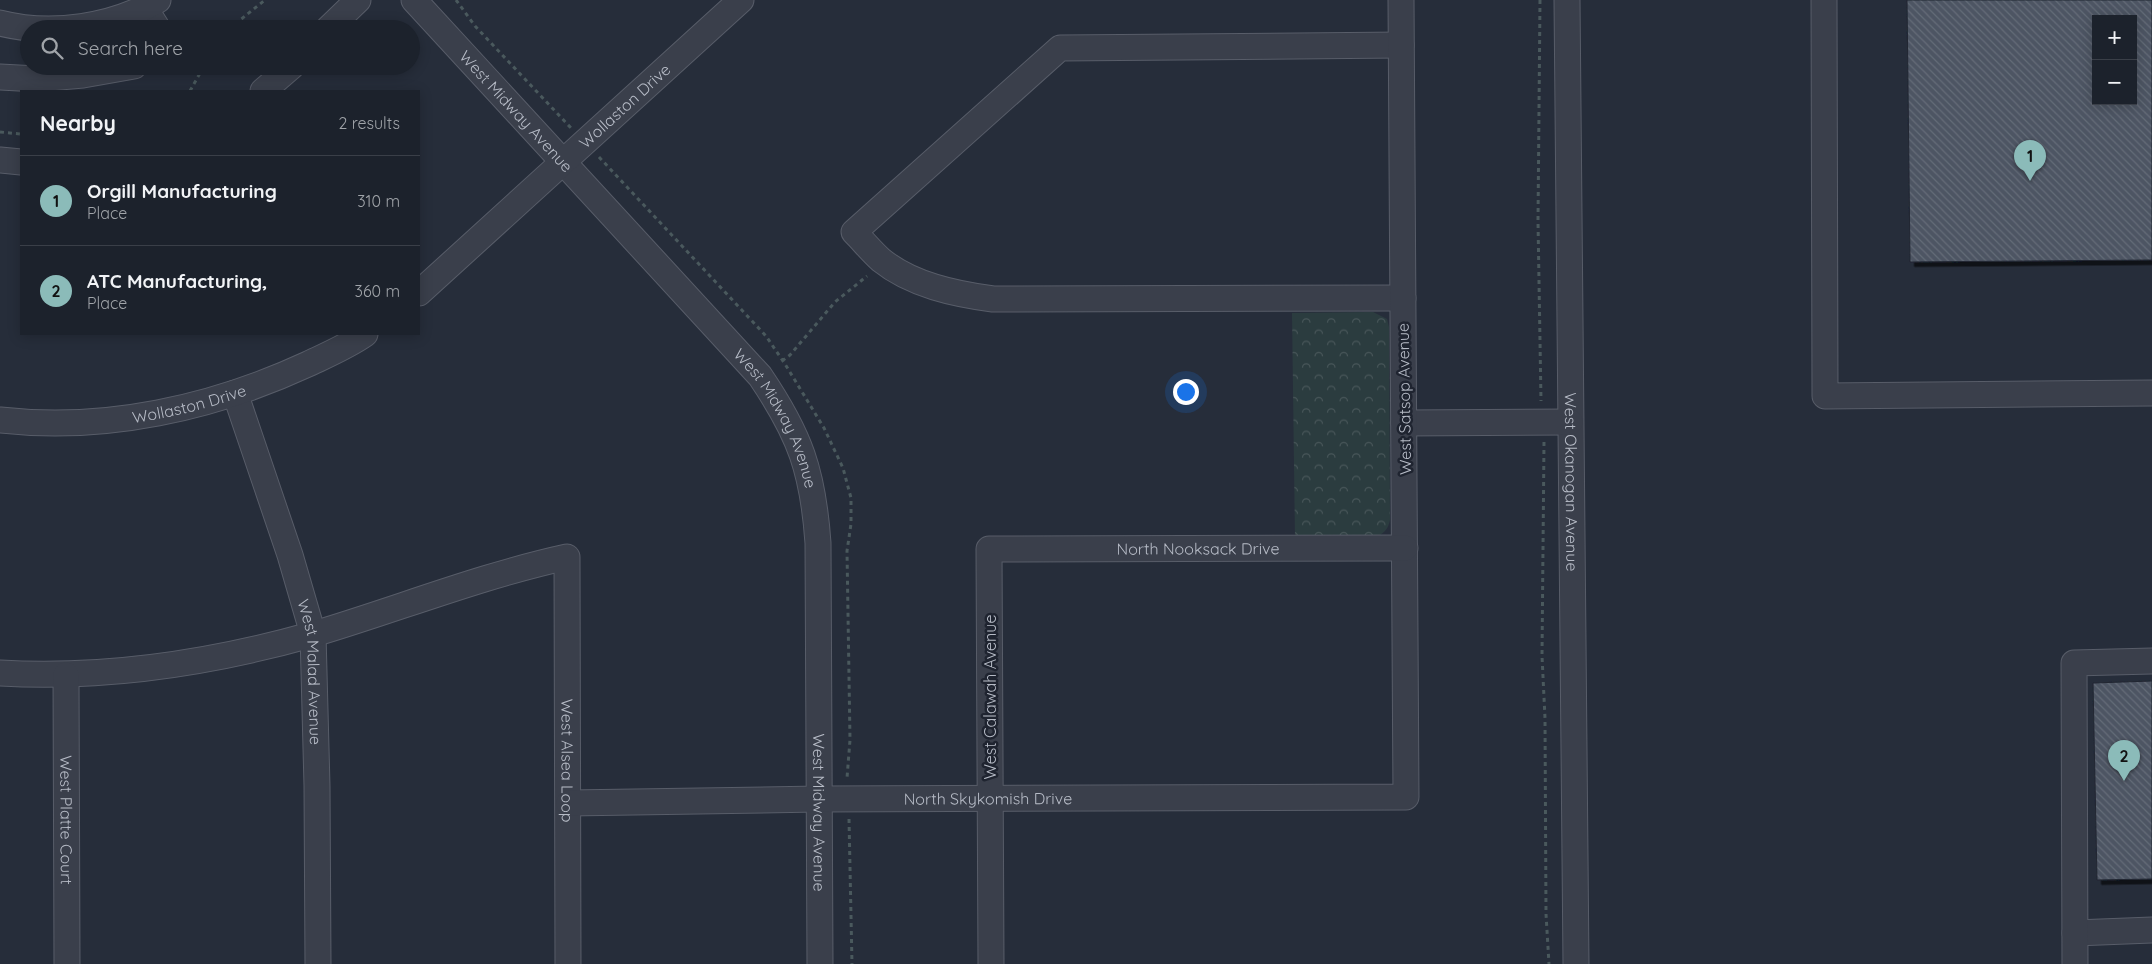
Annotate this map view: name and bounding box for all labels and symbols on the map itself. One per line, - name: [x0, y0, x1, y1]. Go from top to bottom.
- street label: West Midway Avenue: [455, 46, 577, 176]
- street label: Wollaston Drive: [575, 59, 675, 153]
- pin: 1: [2014, 140, 2046, 181]
- street label: West Satsop Avenue: [1393, 323, 1415, 475]
- street label: West Midway Avenue: [730, 344, 821, 490]
- your location: [1173, 379, 1199, 405]
- street label: Wollaston Drive: [131, 380, 249, 427]
- street label: West Okanogan Avenue: [1561, 392, 1582, 572]
- street label: North Nooksack Drive: [1116, 538, 1280, 559]
- street label: West Malad Avenue: [293, 597, 326, 745]
- street label: West Calawah Avenue: [980, 615, 1000, 779]
- street label: West Alsea Loop: [557, 699, 578, 823]
- street label: West Midway Avenue: [809, 733, 830, 892]
- pin: 2: [2108, 740, 2140, 781]
- street label: West Platte Court: [56, 755, 77, 885]
- street label: North Skykomish Drive: [904, 788, 1072, 809]

